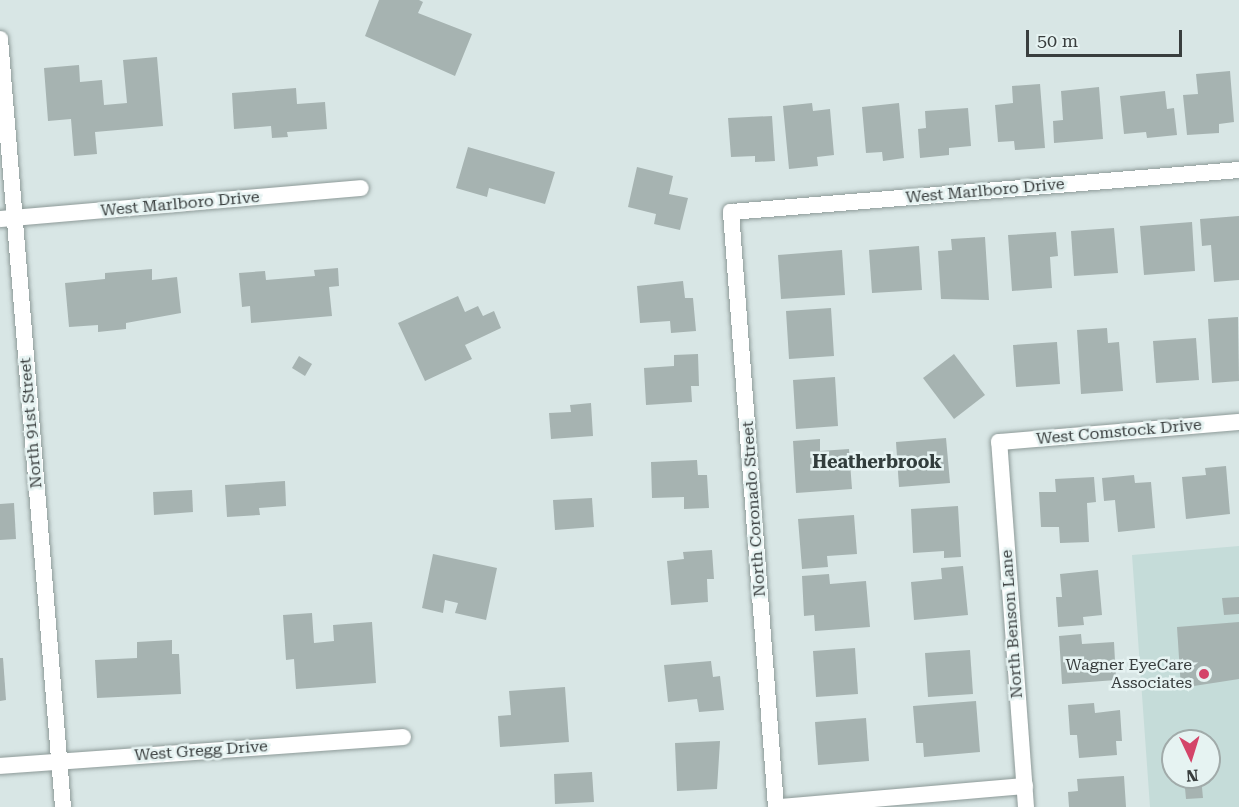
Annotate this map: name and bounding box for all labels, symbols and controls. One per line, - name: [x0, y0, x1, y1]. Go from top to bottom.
- scale bar: [1029, 18, 1185, 56]
- text: 50 m: [1037, 30, 1078, 51]
- street label: West Marlboro Drive: [905, 174, 1065, 208]
- street label: West Marlboro Drive: [100, 187, 260, 221]
- street label: North 91st Street: [16, 357, 46, 489]
- street label: West Comstock Drive: [1035, 415, 1203, 449]
- street label: North Coronado Street: [738, 420, 770, 598]
- district label: Heatherbrook: [812, 451, 942, 473]
- street label: North Benson Lane: [997, 549, 1027, 699]
- place label: Wagner EyeCare Associates: [1065, 655, 1192, 693]
- marker: Wagner EyeCare Associates: [1197, 667, 1211, 681]
- north arrow: [1161, 729, 1221, 789]
- street label: West Gregg Drive: [134, 737, 268, 765]
- text: N: [1185, 766, 1199, 785]

